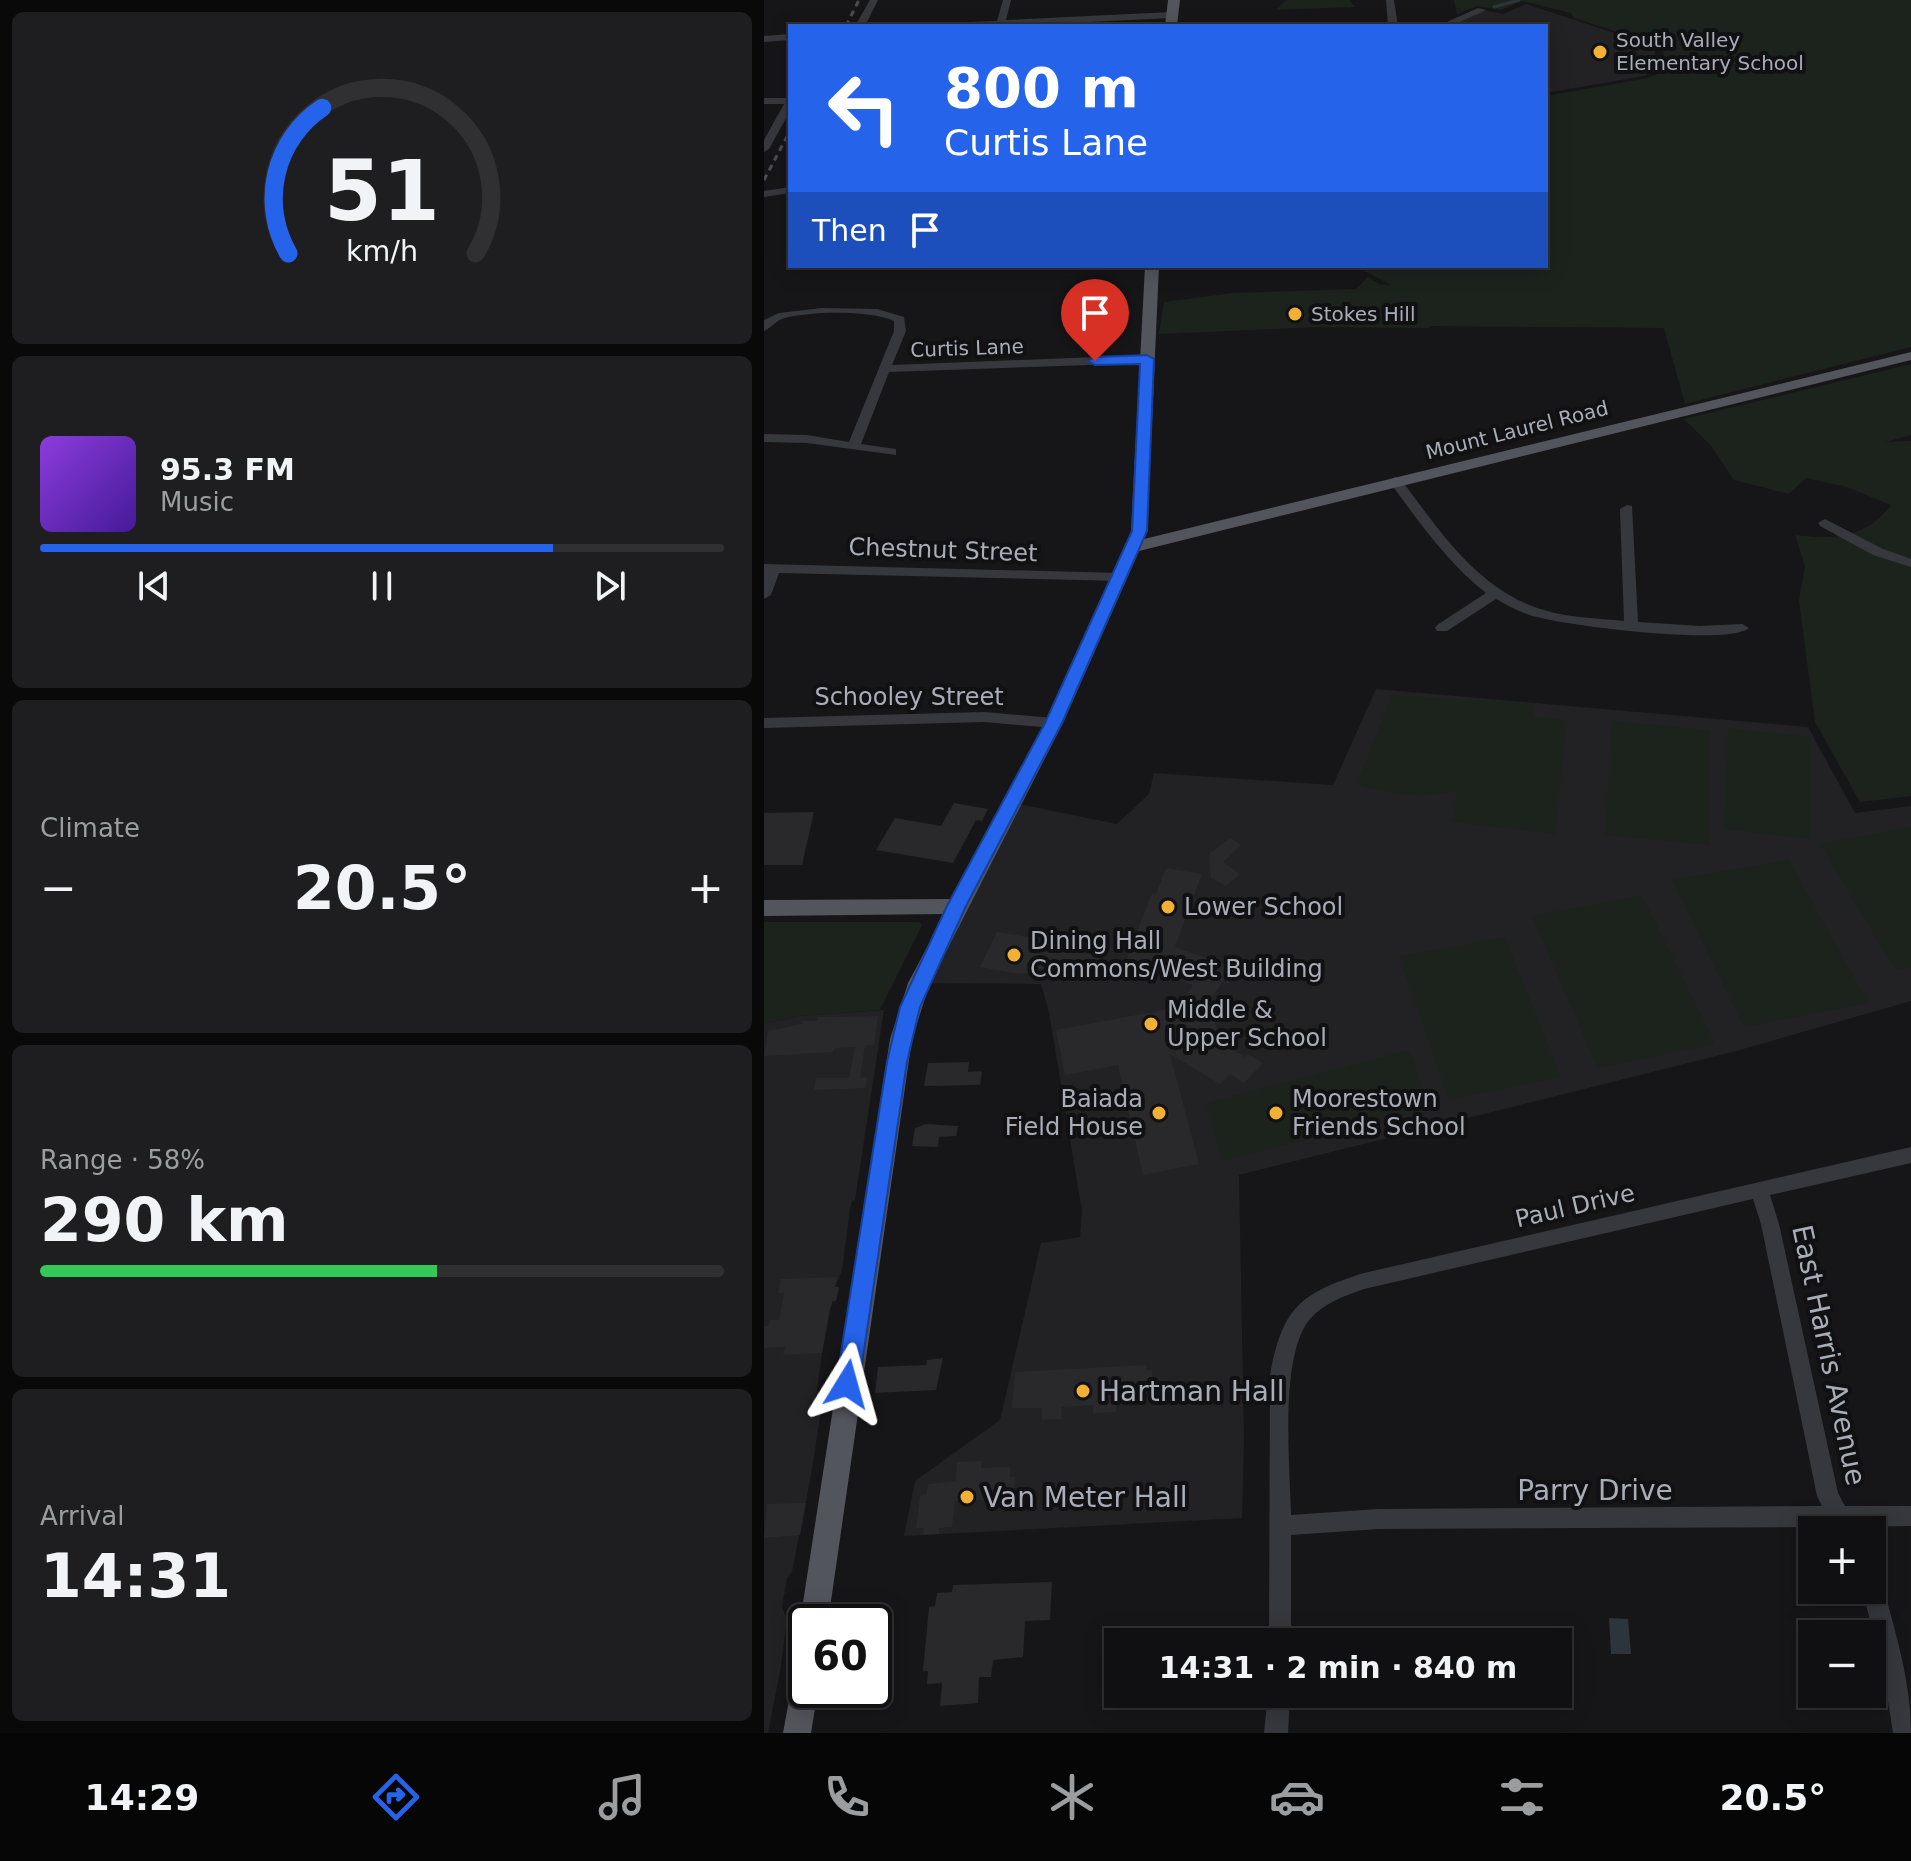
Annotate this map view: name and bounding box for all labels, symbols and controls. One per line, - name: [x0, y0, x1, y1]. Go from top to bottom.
- place label: South Valley Elementary School: [1616, 28, 1804, 75]
- marker: South Valley Elementary School: [1591, 43, 1609, 61]
- text: 800 m: [944, 55, 1139, 120]
- icon: left: [812, 56, 916, 160]
- text: Curtis Lane: [944, 122, 1148, 163]
- text: 51: [324, 143, 440, 240]
- icon: arrive: [903, 208, 947, 252]
- text: Then: [812, 213, 887, 248]
- text: km/h: [346, 234, 418, 268]
- pin: [1061, 279, 1129, 361]
- icon: arrive: [1073, 291, 1117, 335]
- place label: Stokes Hill: [1311, 302, 1415, 326]
- marker: Stokes Hill: [1286, 305, 1304, 323]
- street label: Curtis Lane: [910, 334, 1024, 362]
- street label: Mount Laurel Road: [1423, 396, 1611, 464]
- text: 95.3 FM: [160, 452, 295, 487]
- text: Music: [160, 487, 234, 517]
- street label: Chestnut Street: [848, 533, 1038, 567]
- icon: previous: [132, 564, 176, 608]
- icon: pause: [360, 564, 404, 608]
- icon: next: [588, 564, 632, 608]
- street label: Schooley Street: [814, 683, 1004, 711]
- text: Climate: [40, 813, 140, 843]
- text: 20.5°: [293, 853, 471, 923]
- text: −: [40, 862, 77, 913]
- text: +: [687, 862, 724, 913]
- place label: Lower School: [1184, 893, 1343, 921]
- marker: Lower School: [1159, 898, 1177, 916]
- place label: Dining Hall Commons/West Building: [1030, 927, 1323, 983]
- marker: Dining Hall Commons/West Building: [1005, 946, 1023, 964]
- place label: Middle & Upper School: [1167, 996, 1327, 1052]
- marker: Middle & Upper School: [1142, 1015, 1160, 1033]
- place label: Baiada Field House: [1005, 1085, 1143, 1141]
- place label: Moorestown Friends School: [1292, 1085, 1466, 1141]
- marker: Baiada Field House: [1150, 1104, 1168, 1122]
- marker: Moorestown Friends School: [1267, 1104, 1285, 1122]
- text: Range · 58%: [40, 1145, 205, 1175]
- street label: Paul Drive: [1513, 1179, 1637, 1233]
- text: 290 km: [40, 1185, 289, 1255]
- street label: East Harris Avenue: [1785, 1222, 1873, 1488]
- position arrow: [805, 1342, 889, 1426]
- place label: Hartman Hall: [1099, 1375, 1285, 1408]
- marker: Hartman Hall: [1074, 1382, 1092, 1400]
- street label: Parry Drive: [1517, 1474, 1673, 1507]
- place label: Van Meter Hall: [983, 1481, 1188, 1514]
- marker: Van Meter Hall: [958, 1488, 976, 1506]
- text: Arrival: [40, 1501, 124, 1531]
- map controls: [1798, 1516, 1886, 1708]
- button: +: [1798, 1516, 1886, 1604]
- text: 14:31: [40, 1541, 231, 1611]
- speed limit sign: 60: [788, 1604, 892, 1708]
- button: −: [1798, 1620, 1886, 1708]
- text: 14:31 · 2 min · 840 m: [1159, 1650, 1517, 1685]
- icon: directions: [368, 1769, 424, 1825]
- icon: music: [594, 1769, 650, 1825]
- icon: phone: [819, 1769, 875, 1825]
- icon: climate: [1044, 1769, 1100, 1825]
- icon: car: [1269, 1769, 1325, 1825]
- icon: filters: [1494, 1769, 1550, 1825]
- text: 14:29: [85, 1777, 199, 1818]
- text: 20.5°: [1720, 1777, 1826, 1818]

